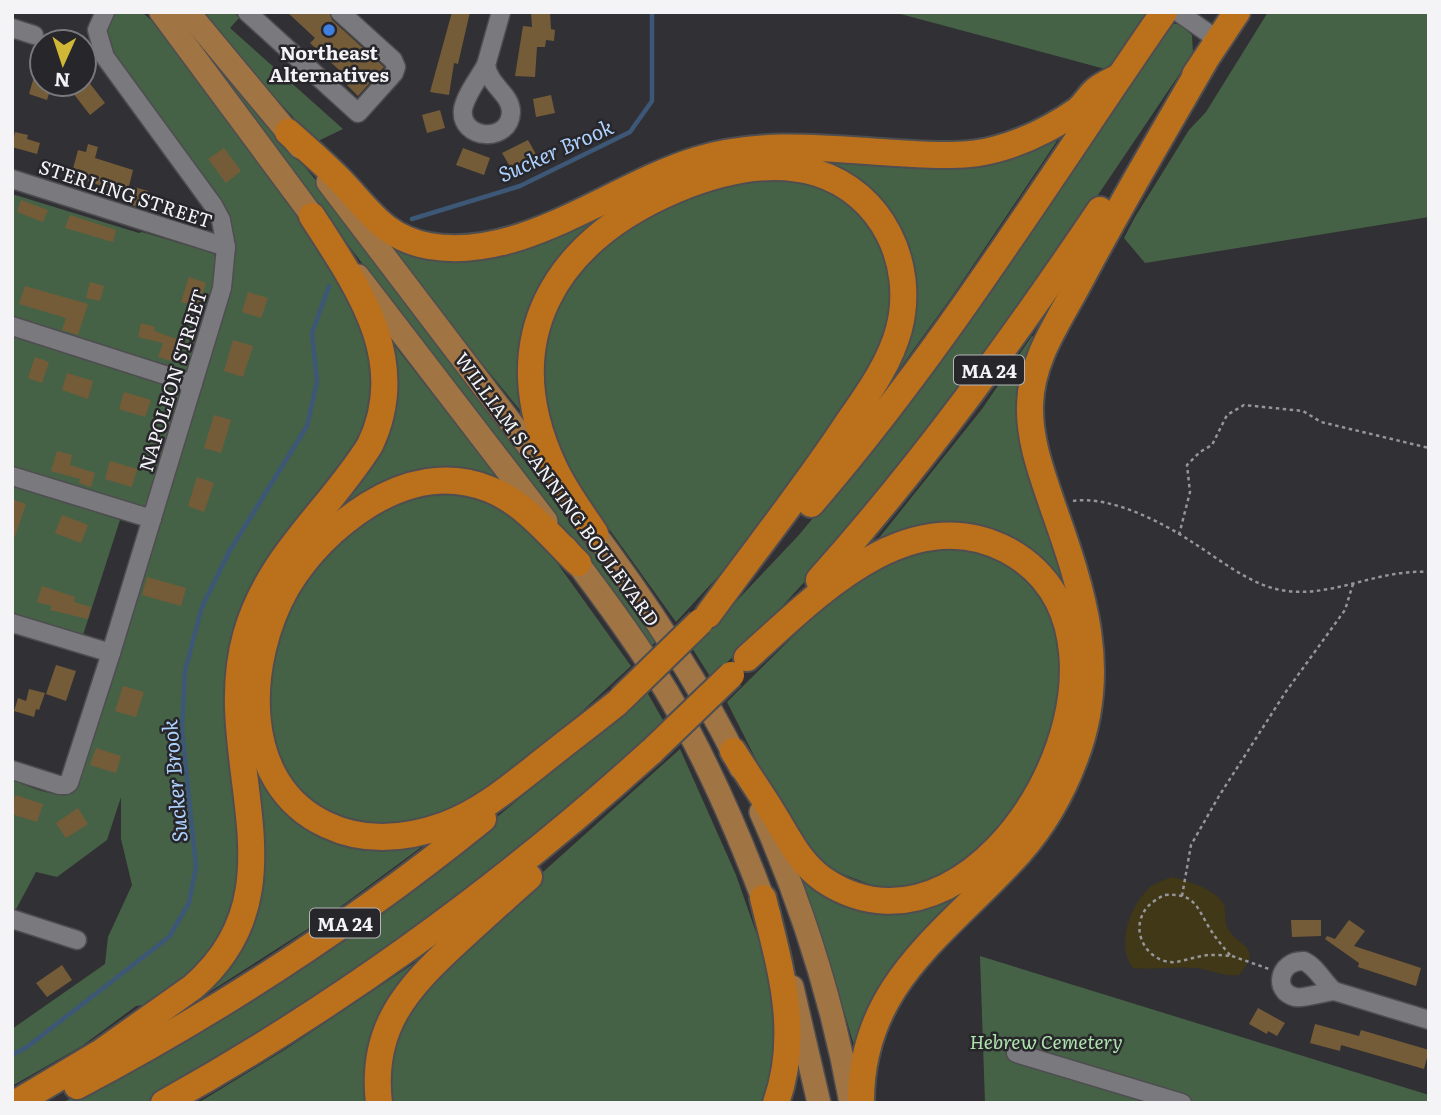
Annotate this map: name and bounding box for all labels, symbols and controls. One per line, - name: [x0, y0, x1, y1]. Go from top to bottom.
- marker: Northeast Alternatives: [321, 22, 337, 38]
- north arrow: [28, 28, 98, 98]
- place label: Northeast Alternatives: [269, 38, 389, 88]
- text: N: [53, 67, 71, 95]
- water label: Sucker Brook: [493, 110, 618, 188]
- street label: STERLING STREET: [36, 152, 216, 234]
- street label: NAPOLEON STREET: [131, 285, 213, 475]
- street label: WILLIAM S CANNING BOULEVARD: [449, 346, 667, 632]
- road number: MA 24: [954, 356, 1024, 384]
- water label: Sucker Brook: [152, 718, 194, 844]
- road number: MA 24: [310, 908, 380, 938]
- park label: Hebrew Cemetery: [969, 1027, 1123, 1055]

